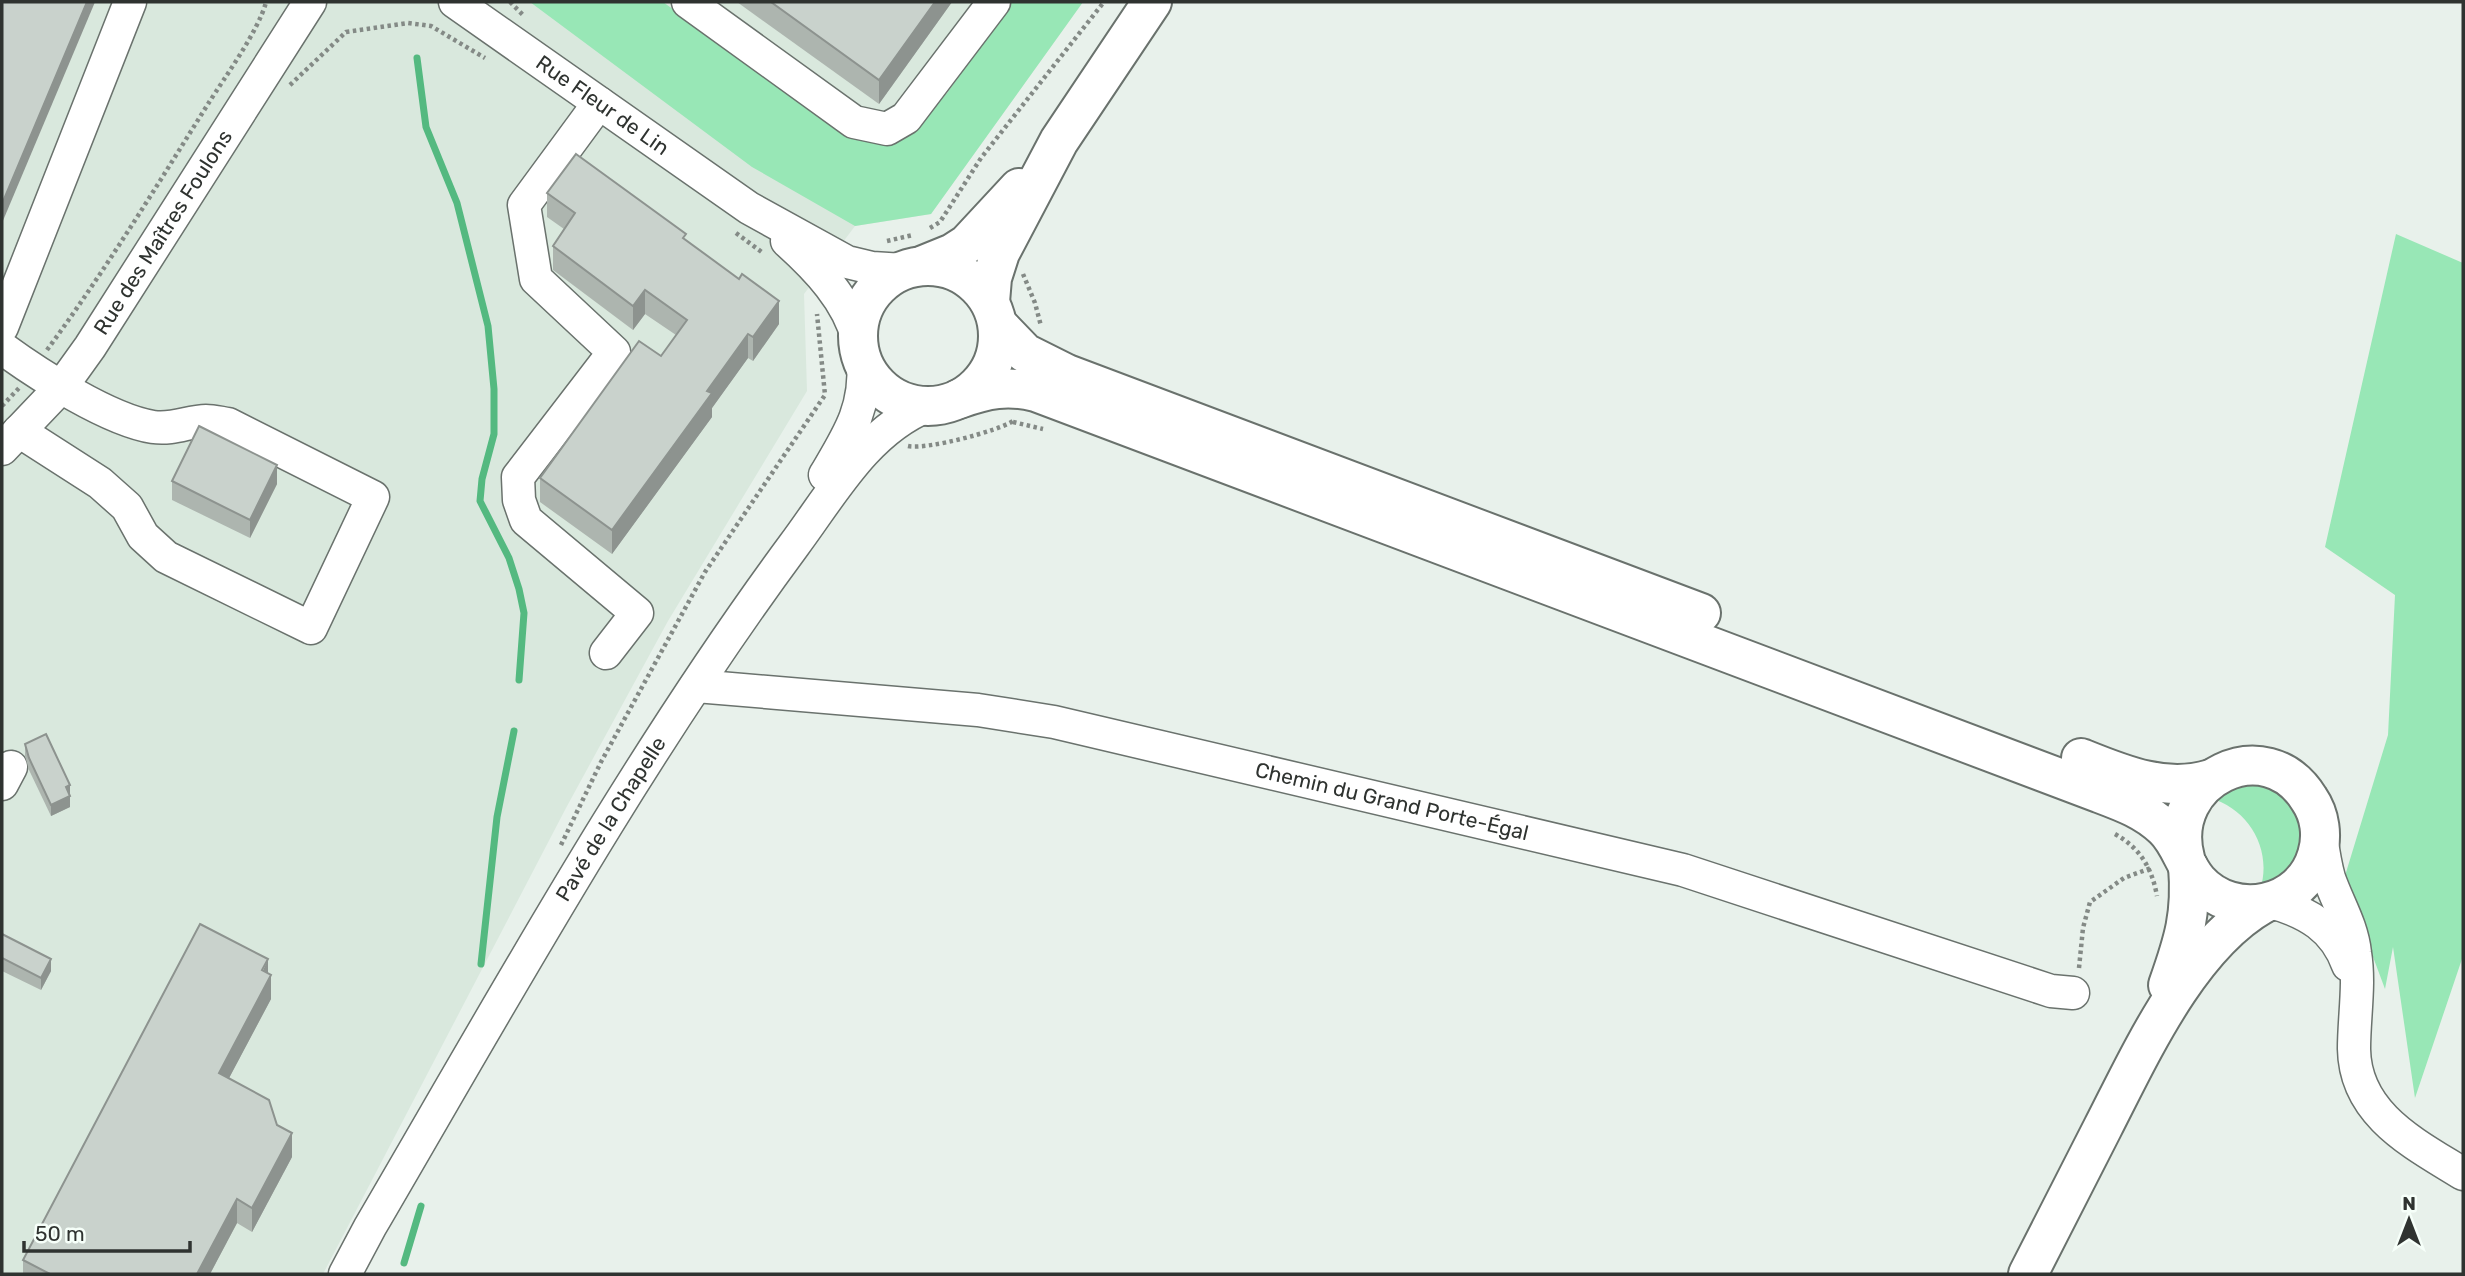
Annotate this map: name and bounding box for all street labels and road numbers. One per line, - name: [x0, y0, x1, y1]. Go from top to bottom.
- street label: Rue Fleur de Lin: [531, 50, 674, 160]
- street label: Rue des Maîtres Foulons: [88, 125, 237, 339]
- street label: Pavé de la Chapelle: [550, 732, 671, 906]
- street label: Chemin du Grand Porte-Égal: [1253, 757, 1531, 845]

